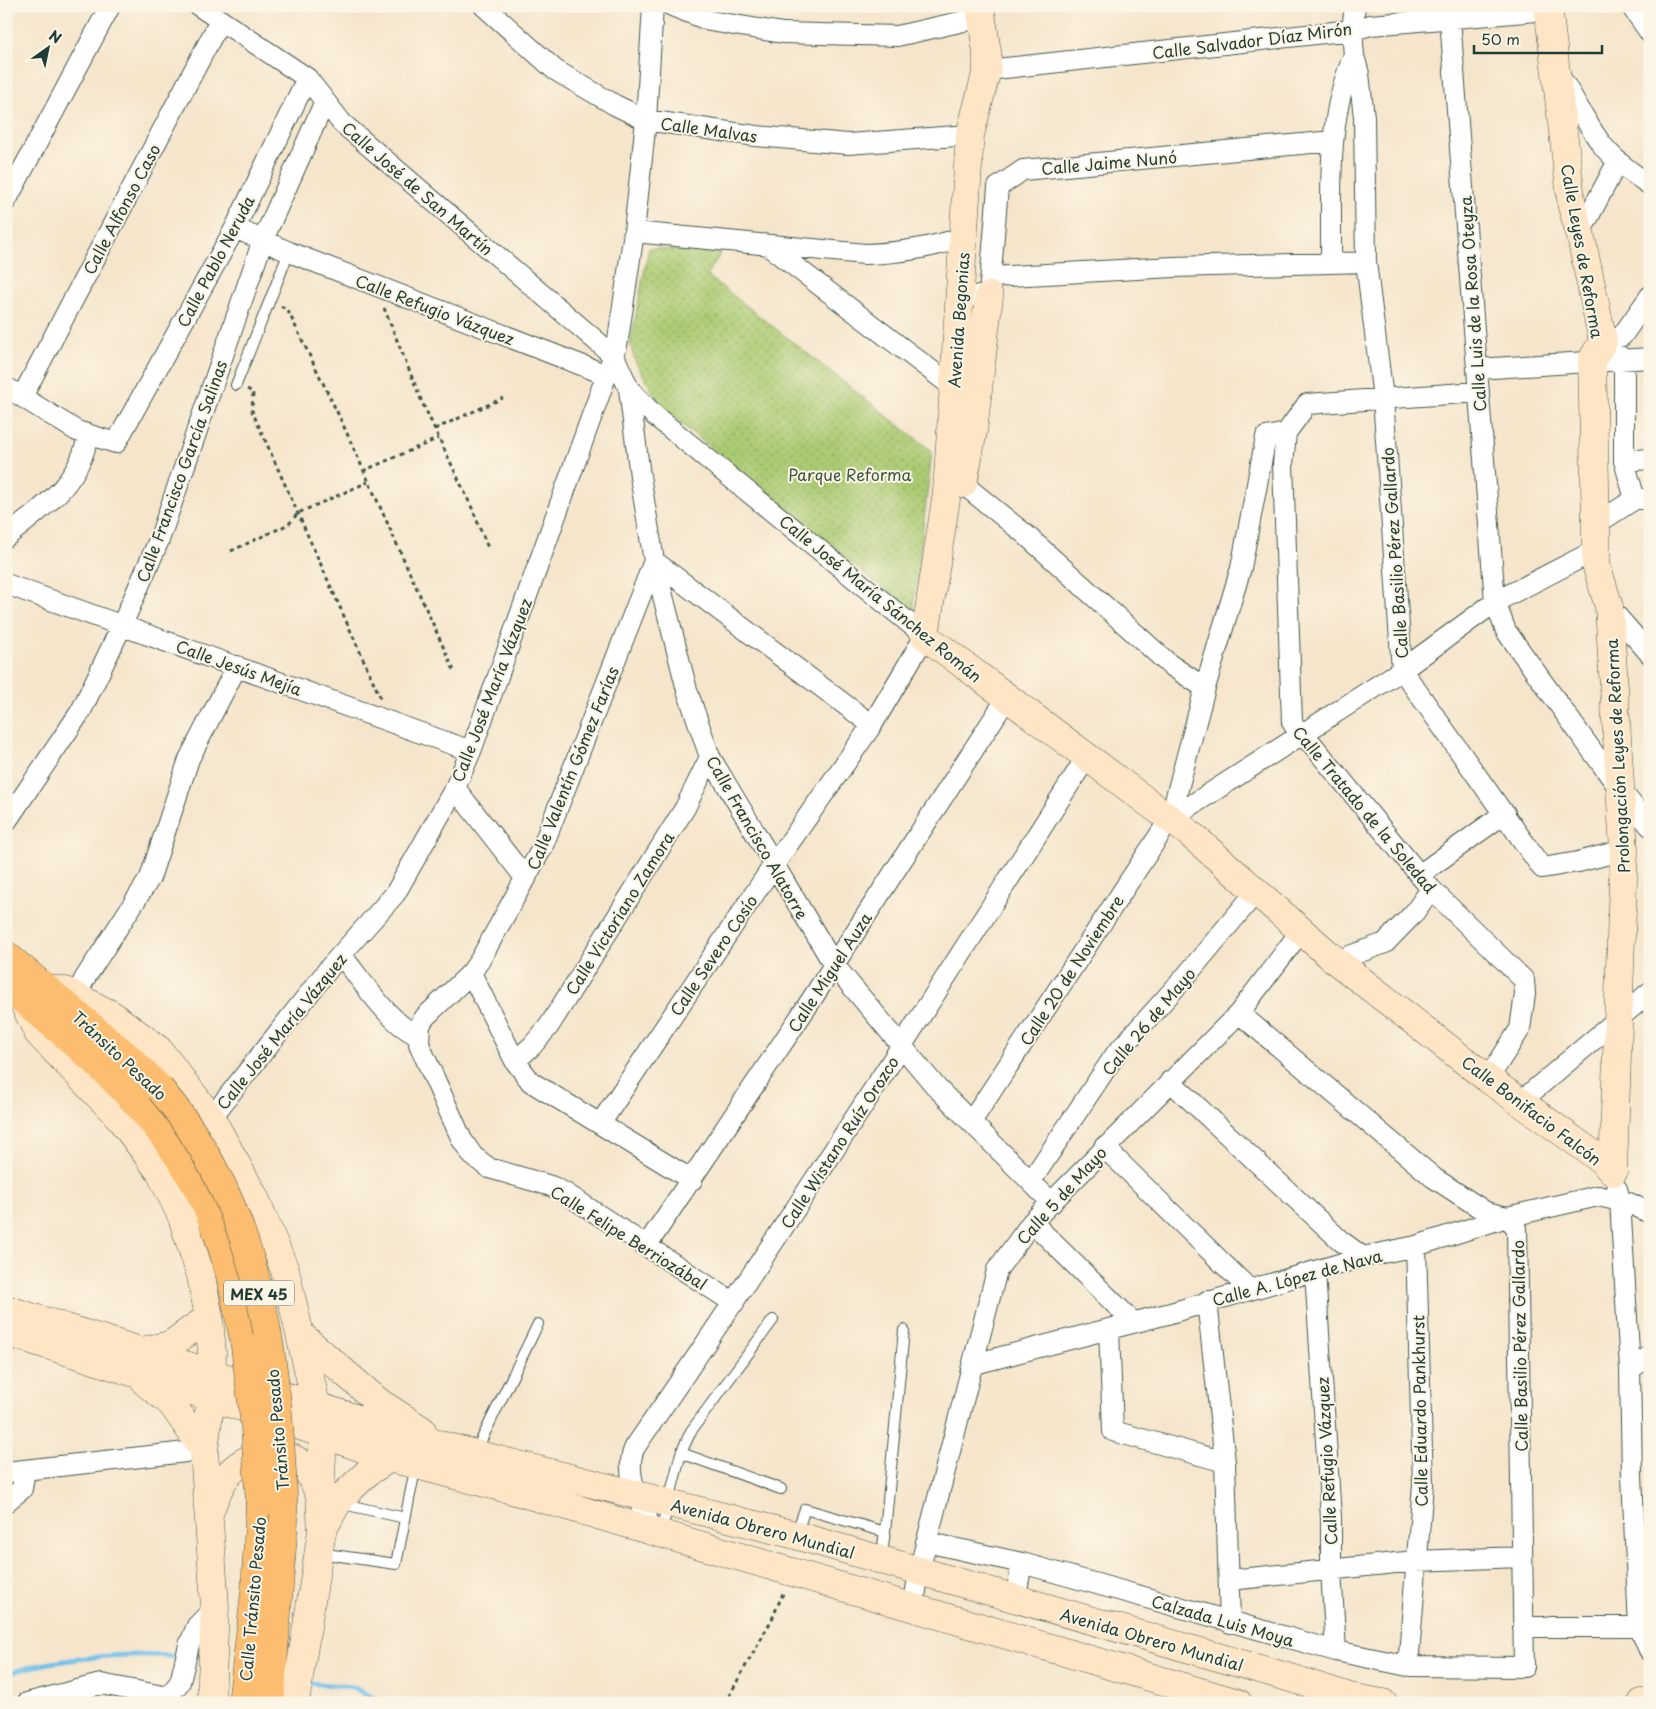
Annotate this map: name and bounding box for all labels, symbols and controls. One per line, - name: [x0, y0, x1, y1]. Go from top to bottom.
- street label: Calle Salvador Díaz Mirón: [1151, 16, 1353, 64]
- north arrow: [22, 22, 72, 72]
- scale bar: [1474, 22, 1601, 54]
- text: N: [45, 25, 66, 49]
- text: 50 m: [1481, 27, 1520, 50]
- street label: Calle Malvas: [659, 110, 759, 148]
- street label: Calle José de San Martín: [337, 115, 499, 261]
- street label: Calle Alfonso Caso: [76, 139, 166, 278]
- street label: Calle Jaime Nunó: [1040, 144, 1178, 180]
- street label: Calle Leyes de Reforma: [1556, 162, 1610, 340]
- street label: Calle Pablo Neruda: [170, 191, 260, 331]
- street label: Calle Luis de la Rosa Oteyza: [1452, 195, 1492, 413]
- street label: Avenida Begonias: [941, 251, 975, 389]
- street label: Calle Refugio Vázquez: [352, 268, 518, 350]
- street label: Calle Francisco García Salinas: [130, 356, 232, 586]
- street label: Calle Basilio Pérez Gallardo: [1375, 446, 1413, 660]
- park label: Parque Reforma: [788, 462, 912, 486]
- street label: Calle José María Sánchez Román: [775, 509, 987, 687]
- street label: Calle José María Vázquez: [445, 594, 537, 785]
- street label: Calle Jesús Mejía: [173, 633, 305, 701]
- street label: Prolongación Leyes de Reforma: [1599, 638, 1635, 874]
- street label: Calle Valentín Gómez Farías: [520, 663, 624, 873]
- street label: Calle Tratado de la Soledad: [1288, 720, 1442, 898]
- street label: Calle Francisco Alatorre: [701, 751, 815, 923]
- street label: Calle Victoriano Zamora: [559, 827, 679, 999]
- street label: Calle Severo Cosío: [663, 890, 763, 1020]
- street label: Calle 20 de Noviembre: [1013, 890, 1129, 1050]
- street label: Calle Miguel Auza: [781, 907, 877, 1037]
- street label: Calle José María Vázquez: [210, 947, 352, 1114]
- street label: Calle 26 de Mayo: [1096, 962, 1200, 1080]
- street label: Tránsito Pesado: [67, 1005, 173, 1105]
- street label: Calle Bonifacio Falcón: [1457, 1049, 1607, 1171]
- street label: Calle Wistano Ruíz Orozco: [774, 1051, 904, 1233]
- street label: Calle 5 de Mayo: [1010, 1141, 1112, 1249]
- street label: Calle Felipe Berriozábal: [546, 1179, 712, 1295]
- street label: Calle Basilio Pérez Gallardo: [1505, 1240, 1533, 1452]
- street label: Calle A. López de Nava: [1209, 1243, 1385, 1311]
- road number: MEX 45: [224, 1280, 294, 1306]
- street label: Calle Eduardo Pankhurst: [1405, 1315, 1433, 1507]
- street label: Tránsito Pesado: [260, 1368, 294, 1492]
- street label: Calle Refugio Vázquez: [1310, 1376, 1342, 1546]
- street label: Avenida Obrero Mundial: [668, 1492, 858, 1564]
- street label: Calle Tránsito Pesado: [233, 1516, 271, 1682]
- street label: Calzada Luis Moya: [1149, 1588, 1298, 1652]
- street label: Avenida Obrero Mundial: [1058, 1601, 1246, 1677]

